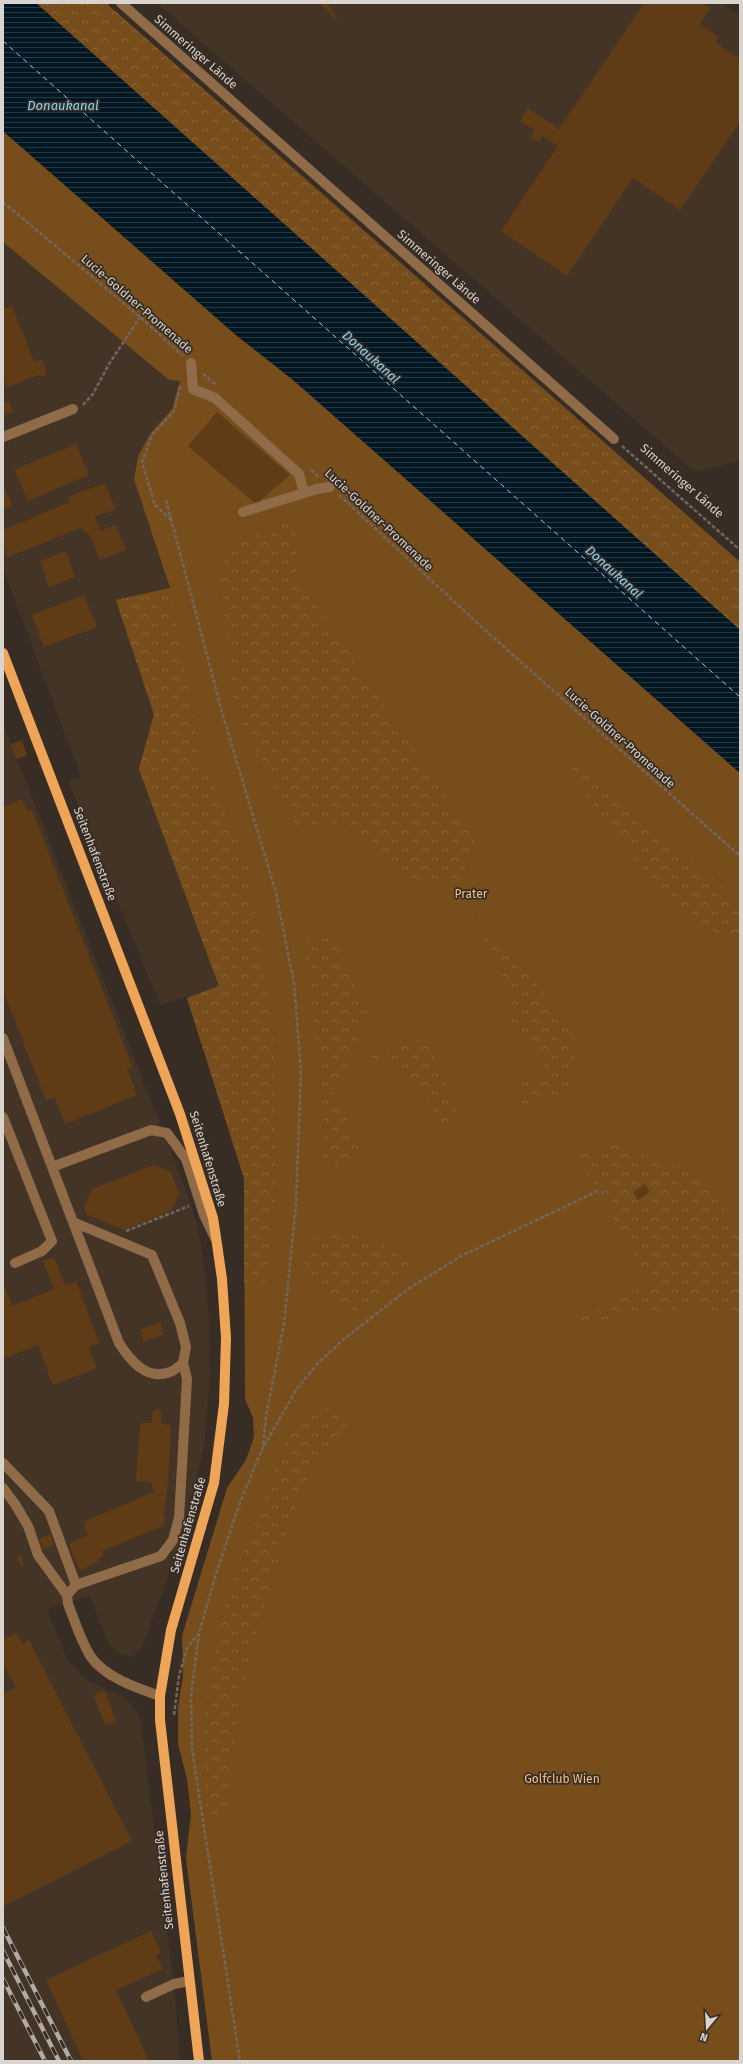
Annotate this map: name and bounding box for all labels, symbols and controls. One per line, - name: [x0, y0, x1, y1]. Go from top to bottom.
- street label: Simmeringer Lände: [152, 12, 240, 92]
- water label: Donaukanal: [27, 98, 99, 113]
- street label: Simmeringer Lände: [395, 227, 483, 307]
- street label: Lucie-Goldner-Promenade: [78, 252, 196, 356]
- water label: Donaukanal: [339, 328, 403, 387]
- street label: Simmeringer Lände: [638, 441, 726, 521]
- street label: Lucie-Goldner-Promenade: [322, 466, 436, 574]
- water label: Donaukanal: [582, 543, 646, 602]
- street label: Lucie-Goldner-Promenade: [562, 685, 678, 791]
- street label: Seitenhafenstraße: [71, 805, 119, 903]
- park label: Prater: [455, 887, 488, 901]
- street label: Seitenhafenstraße: [187, 1109, 229, 1209]
- street label: Seitenhafenstraße: [168, 1475, 208, 1575]
- park label: Golfclub Wien: [524, 1772, 600, 1786]
- street label: Seitenhafenstraße: [152, 1830, 176, 1930]
- north arrow: [687, 2008, 727, 2048]
- text: N: [699, 2030, 710, 2044]

